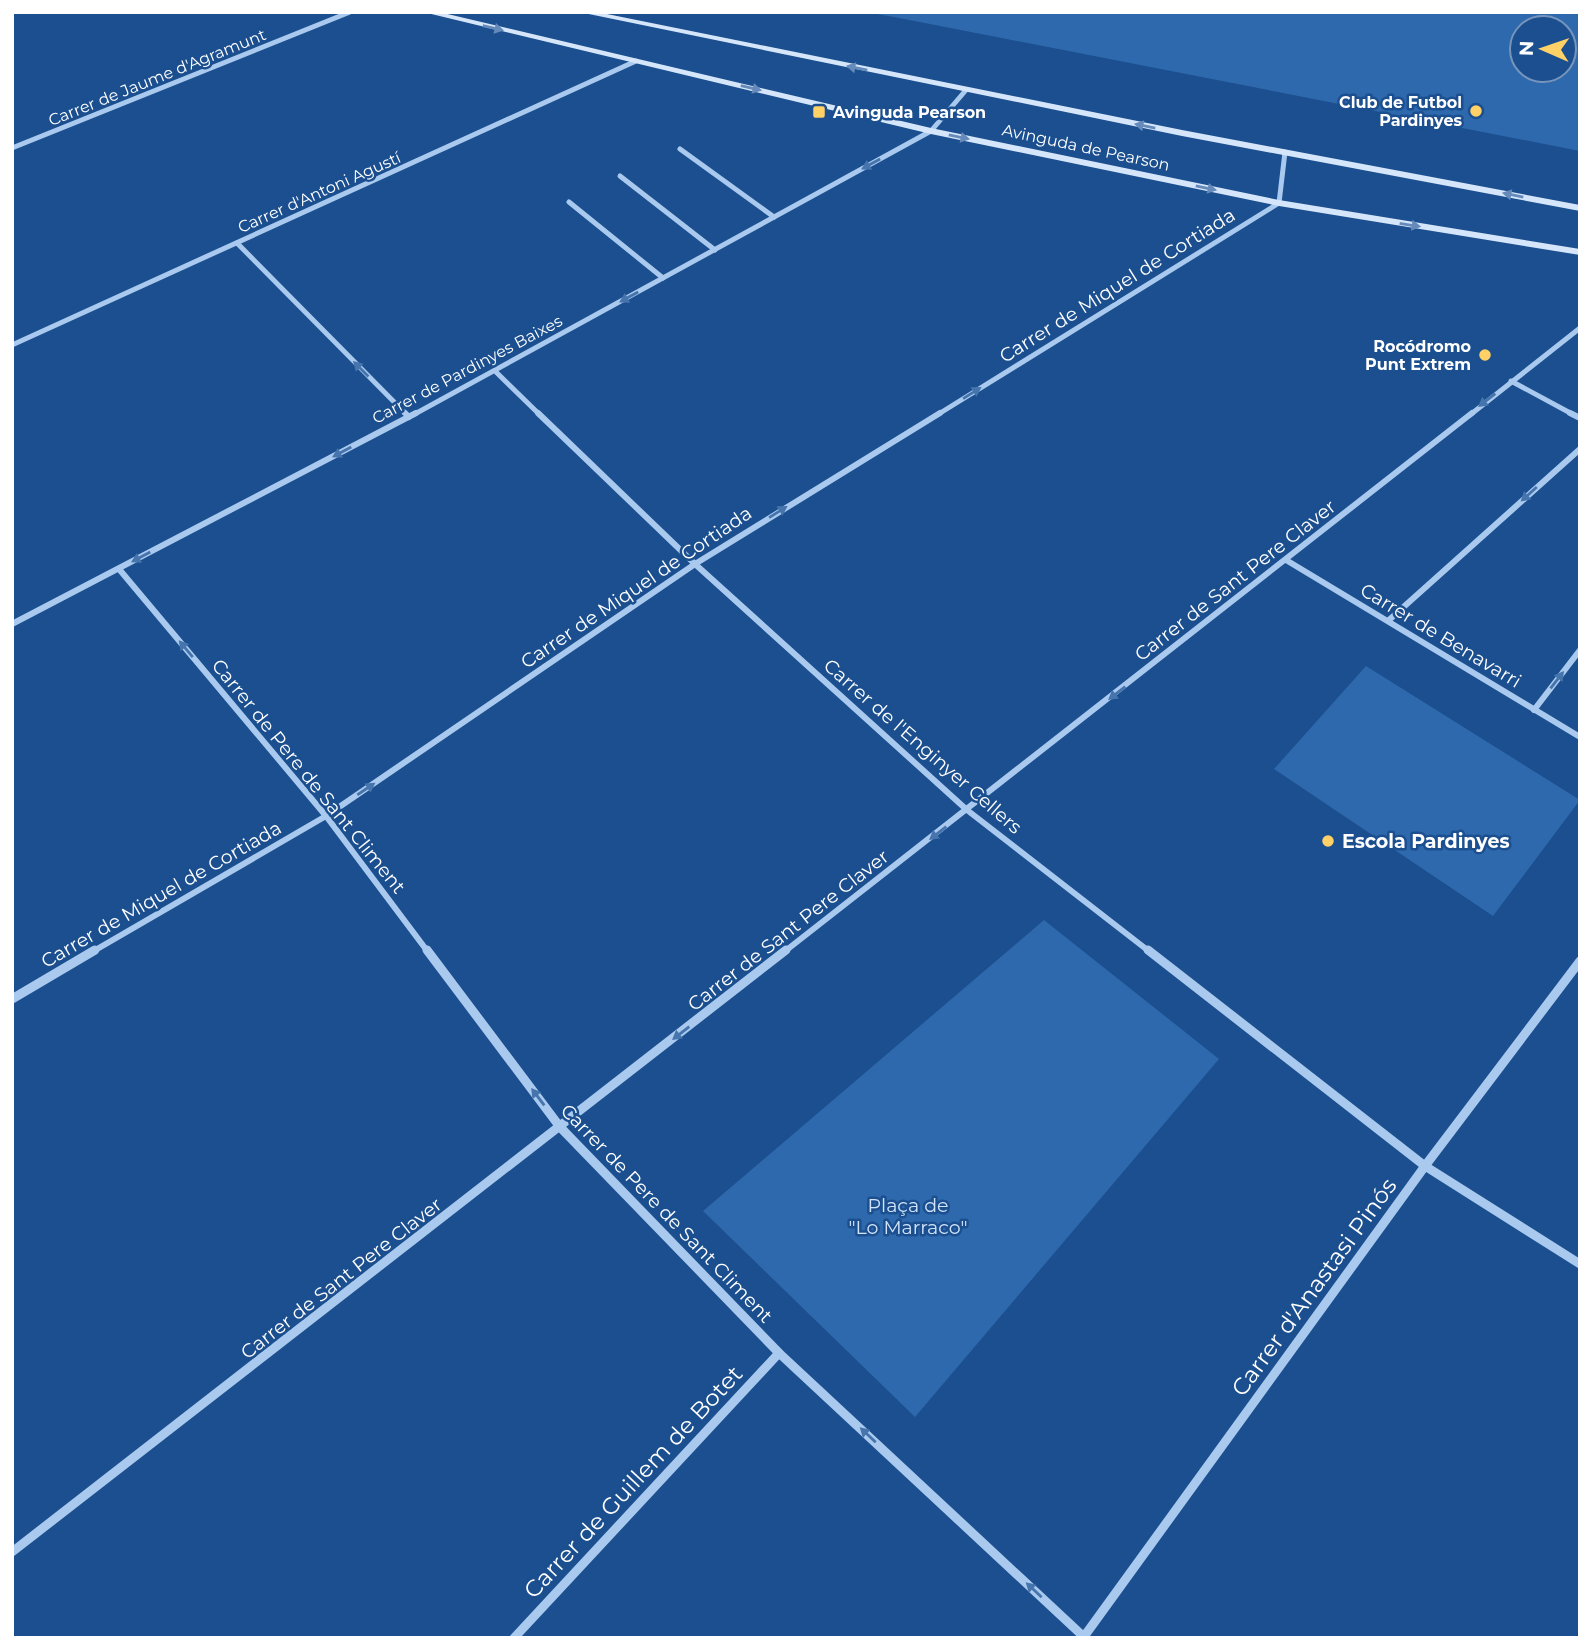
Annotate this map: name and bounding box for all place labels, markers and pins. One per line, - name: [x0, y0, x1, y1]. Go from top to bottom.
- place label: Club de Futbol Pardinyes: [1339, 93, 1462, 130]
- place label: Avinguda Pearson: [832, 103, 986, 122]
- marker: Club de Futbol Pardinyes: [1468, 103, 1484, 119]
- marker: Avinguda Pearson: [811, 104, 827, 120]
- place label: Rocódromo Punt Extrem: [1365, 337, 1471, 374]
- marker: Rocódromo Punt Extrem: [1477, 347, 1493, 363]
- place label: Escola Pardinyes: [1342, 830, 1509, 853]
- marker: Escola Pardinyes: [1320, 833, 1336, 849]

